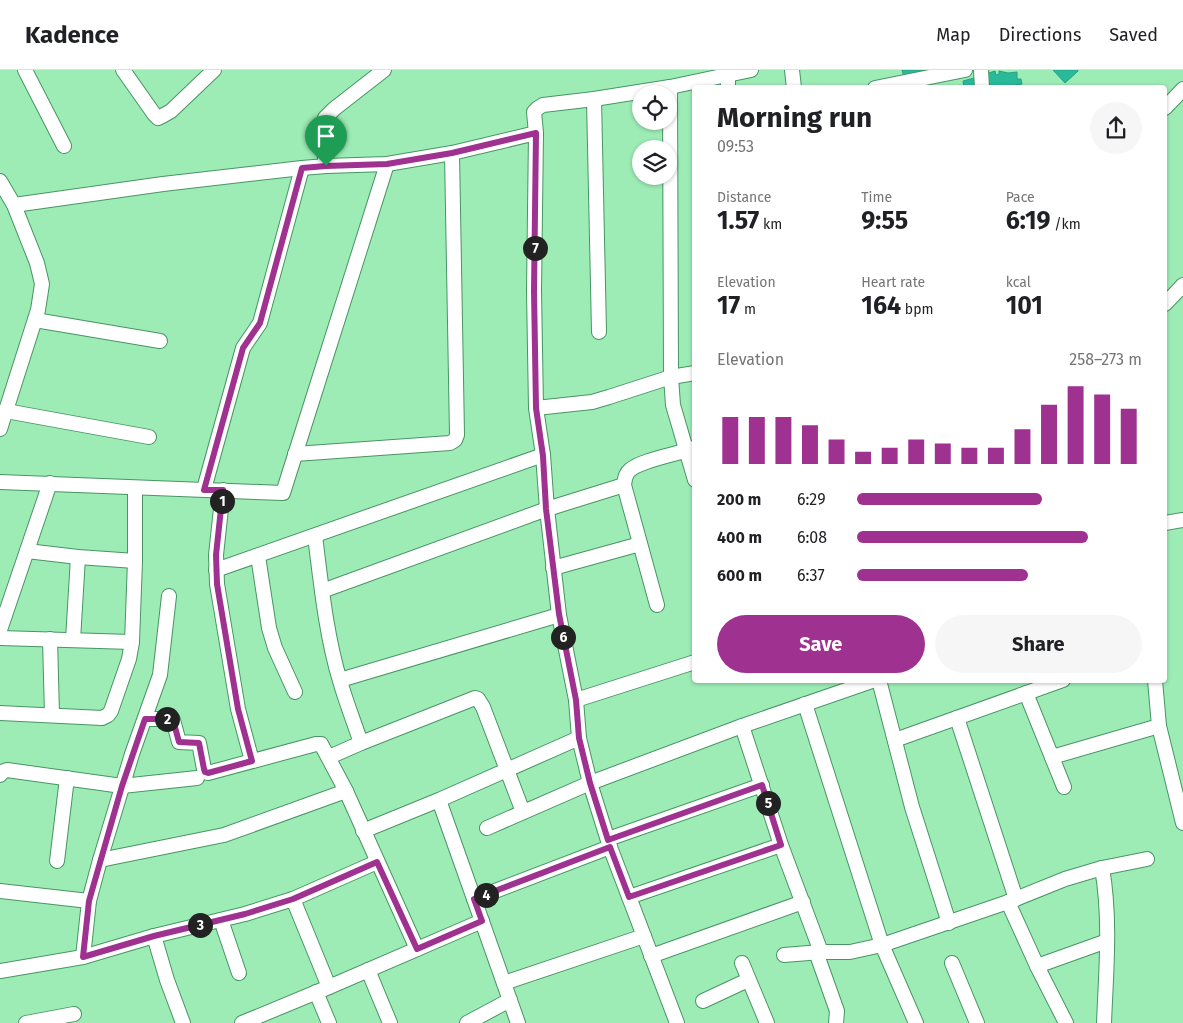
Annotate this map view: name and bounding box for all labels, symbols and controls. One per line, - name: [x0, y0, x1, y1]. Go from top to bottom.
- text: Kadence: [25, 21, 119, 49]
- text: Map: [936, 24, 971, 46]
- text: Directions: [999, 24, 1081, 46]
- text: Saved: [1109, 24, 1158, 46]
- map controls: [632, 85, 677, 185]
- button: locate: [632, 85, 677, 130]
- text: Morning run: [717, 101, 872, 134]
- button: share: [1090, 102, 1142, 154]
- pin: [305, 115, 347, 166]
- icon: arrive: [312, 122, 340, 150]
- text: 09:53: [717, 137, 754, 156]
- button: layers: [632, 140, 677, 185]
- text: Distance: [717, 189, 771, 206]
- text: Time: [861, 189, 892, 206]
- text: Pace: [1006, 189, 1035, 206]
- text: 1.57: [717, 206, 759, 236]
- text: 9:55: [861, 206, 908, 236]
- text: 6:19: [1006, 206, 1051, 236]
- text: km: [759, 216, 782, 233]
- text: /km: [1051, 216, 1081, 233]
- pin: 7: [522, 236, 548, 260]
- text: 7: [532, 240, 539, 257]
- text: Elevation: [717, 274, 776, 291]
- text: Heart rate: [861, 274, 925, 291]
- text: kcal: [1006, 274, 1031, 291]
- text: 17: [717, 291, 740, 321]
- text: 164: [861, 291, 901, 321]
- text: 101: [1006, 291, 1043, 321]
- text: m: [740, 301, 756, 318]
- text: bpm: [901, 301, 934, 318]
- text: Elevation: [717, 350, 784, 369]
- text: 258–273 m: [1069, 350, 1142, 369]
- pin: 1: [210, 488, 234, 514]
- text: 200 m: [717, 490, 761, 509]
- text: 6:29: [797, 490, 826, 509]
- text: 1: [219, 493, 226, 510]
- text: 400 m: [717, 528, 762, 547]
- text: 6:08: [797, 528, 827, 547]
- text: 600 m: [717, 566, 762, 585]
- text: 6:37: [797, 566, 825, 585]
- button: Save: [717, 615, 925, 673]
- button: Share: [935, 615, 1142, 673]
- pin: 6: [550, 624, 576, 650]
- text: 6: [560, 629, 567, 646]
- pin: 2: [154, 706, 180, 732]
- text: 2: [164, 711, 171, 728]
- pin: 5: [756, 790, 780, 816]
- text: 5: [765, 795, 772, 812]
- pin: 4: [474, 882, 498, 908]
- text: 4: [483, 887, 490, 904]
- pin: 3: [188, 912, 212, 938]
- text: 3: [197, 917, 204, 934]

